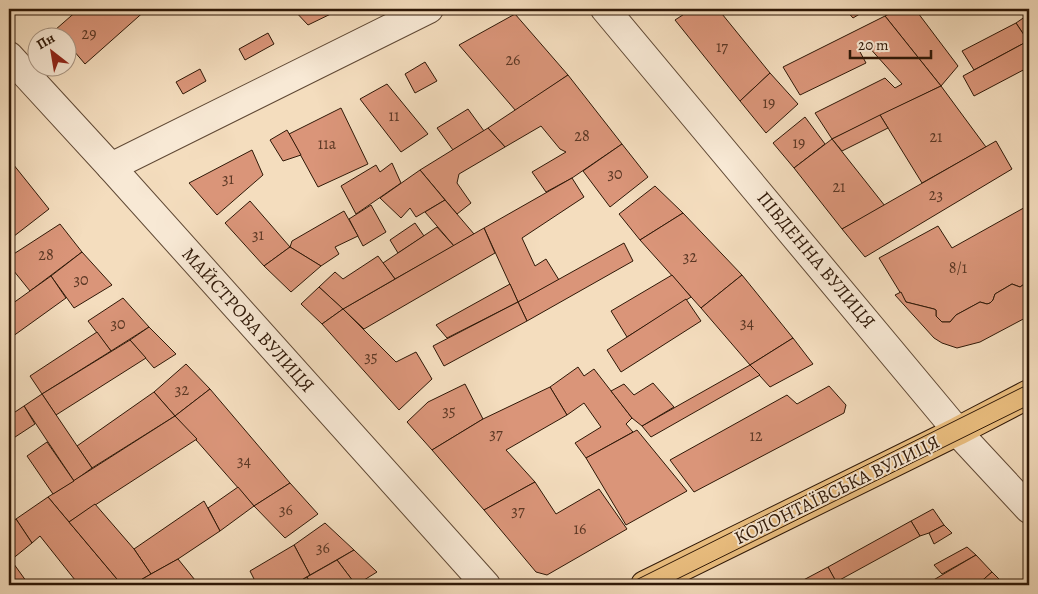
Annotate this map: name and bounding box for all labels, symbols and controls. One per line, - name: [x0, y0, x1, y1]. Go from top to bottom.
- house number: 29: [82, 23, 96, 45]
- north arrow: [28, 28, 78, 78]
- text: Пн: [33, 28, 58, 54]
- scale bar: [850, 28, 932, 60]
- text: 20 m: [858, 35, 889, 55]
- house number: 17: [716, 36, 728, 58]
- house number: 26: [506, 49, 521, 71]
- house number: 19: [763, 92, 775, 114]
- house number: 11: [389, 105, 400, 127]
- house number: 28: [574, 125, 590, 147]
- house number: 21: [929, 126, 943, 148]
- house number: 19: [793, 132, 805, 154]
- house number: 11а: [318, 133, 337, 155]
- house number: 30: [607, 163, 623, 185]
- house number: 31: [222, 168, 235, 190]
- house number: 21: [832, 176, 846, 198]
- house number: 23: [929, 184, 943, 206]
- street label: ПІВДЕННА ВУЛИЦЯ: [751, 186, 881, 334]
- house number: 31: [252, 224, 265, 246]
- street label: МАЙСТРОВА ВУЛИЦЯ: [176, 242, 320, 398]
- house number: 28: [38, 244, 54, 266]
- house number: 32: [683, 246, 698, 268]
- house number: 8/1: [949, 257, 968, 279]
- house number: 30: [73, 269, 89, 291]
- house number: 34: [740, 312, 754, 334]
- house number: 30: [110, 313, 126, 335]
- house number: 35: [364, 346, 378, 368]
- house number: 32: [175, 379, 190, 401]
- house number: 35: [442, 400, 456, 422]
- house number: 37: [489, 423, 503, 445]
- house number: 12: [749, 425, 763, 447]
- street label: КОЛОНТАЇВСЬКА ВУЛИЦЯ: [730, 429, 944, 551]
- house number: 34: [237, 450, 251, 472]
- house number: 36: [279, 499, 293, 521]
- house number: 37: [511, 500, 525, 522]
- house number: 16: [574, 518, 586, 540]
- house number: 36: [316, 537, 330, 559]

